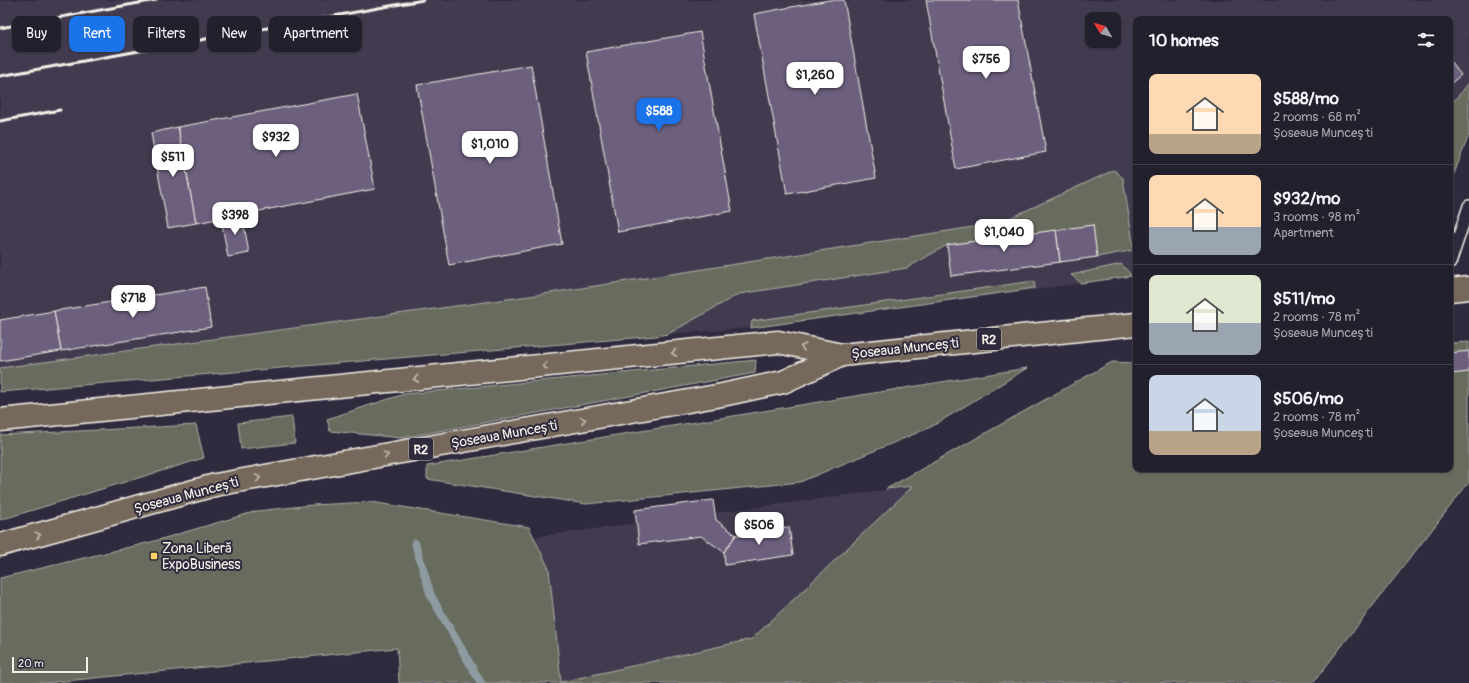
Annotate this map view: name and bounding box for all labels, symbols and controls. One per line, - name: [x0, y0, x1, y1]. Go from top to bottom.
- north arrow: [1085, 12, 1121, 48]
- map controls: [1085, 12, 1121, 48]
- chip: Buy: [12, 16, 61, 52]
- chip: Rent: [69, 16, 125, 52]
- chip: Filters: [133, 16, 199, 52]
- chip: New: [207, 16, 261, 52]
- chip: Apartment: [269, 16, 362, 52]
- icon: filters: [1415, 29, 1437, 51]
- text: 10 homes: [1149, 30, 1219, 51]
- pin: $756: [962, 46, 1010, 80]
- text: $756: [972, 51, 1000, 67]
- pin: $1,260: [782, 62, 848, 96]
- text: $1,260: [795, 67, 835, 83]
- text: $588/mo: [1273, 88, 1339, 109]
- icon: home: [1181, 90, 1229, 138]
- pin: $588: [635, 98, 683, 132]
- text: $588: [645, 103, 673, 119]
- text: 2 rooms · 68 m²: [1273, 109, 1361, 125]
- pin: $932: [252, 124, 300, 158]
- text: Șoseaua Muncești: [1273, 125, 1373, 141]
- text: $932: [262, 129, 290, 145]
- pin: $1,010: [457, 131, 523, 165]
- text: $1,010: [471, 136, 509, 152]
- pin: $511: [149, 144, 197, 178]
- text: $511: [161, 149, 185, 165]
- text: $932/mo: [1273, 188, 1340, 209]
- icon: home: [1181, 191, 1229, 239]
- pin: $398: [211, 202, 259, 236]
- text: $398: [221, 207, 249, 223]
- text: 3 rooms · 98 m²: [1273, 209, 1360, 225]
- pin: $1,040: [971, 219, 1037, 253]
- text: $1,040: [984, 224, 1024, 240]
- text: Apartment: [1273, 225, 1334, 241]
- pin: $718: [109, 285, 157, 319]
- text: $511/mo: [1273, 288, 1335, 309]
- text: $718: [120, 290, 146, 306]
- icon: home: [1181, 291, 1229, 339]
- text: 2 rooms · 78 m²: [1273, 309, 1360, 325]
- text: Șoseaua Muncești: [1273, 325, 1373, 341]
- road number: R2: [977, 328, 1001, 350]
- street label: Șoseaua Muncești: [851, 334, 960, 363]
- one-way arrow: [800, 344, 806, 352]
- one-way arrow: [671, 348, 677, 357]
- one-way arrow: [542, 361, 548, 370]
- one-way arrow: [413, 374, 419, 383]
- text: $506/mo: [1273, 388, 1343, 409]
- icon: home: [1181, 391, 1229, 439]
- text: 2 rooms · 78 m²: [1273, 409, 1360, 425]
- one-way arrow: [580, 416, 586, 425]
- street label: Șoseaua Muncești: [450, 417, 559, 452]
- text: Șoseaua Muncești: [1273, 425, 1373, 441]
- road number: R2: [409, 438, 433, 460]
- one-way arrow: [383, 451, 389, 460]
- street label: Șoseaua Muncești: [132, 473, 241, 518]
- one-way arrow: [255, 474, 261, 482]
- pin: $506: [735, 512, 783, 546]
- text: $506: [744, 517, 774, 533]
- one-way arrow: [34, 531, 41, 540]
- place label: Zona Liberă ExpoBusiness: [162, 540, 241, 573]
- marker: Zona Liberă ExpoBusiness: [149, 551, 159, 561]
- scale bar: [12, 655, 88, 674]
- text: 20 m: [18, 657, 44, 670]

